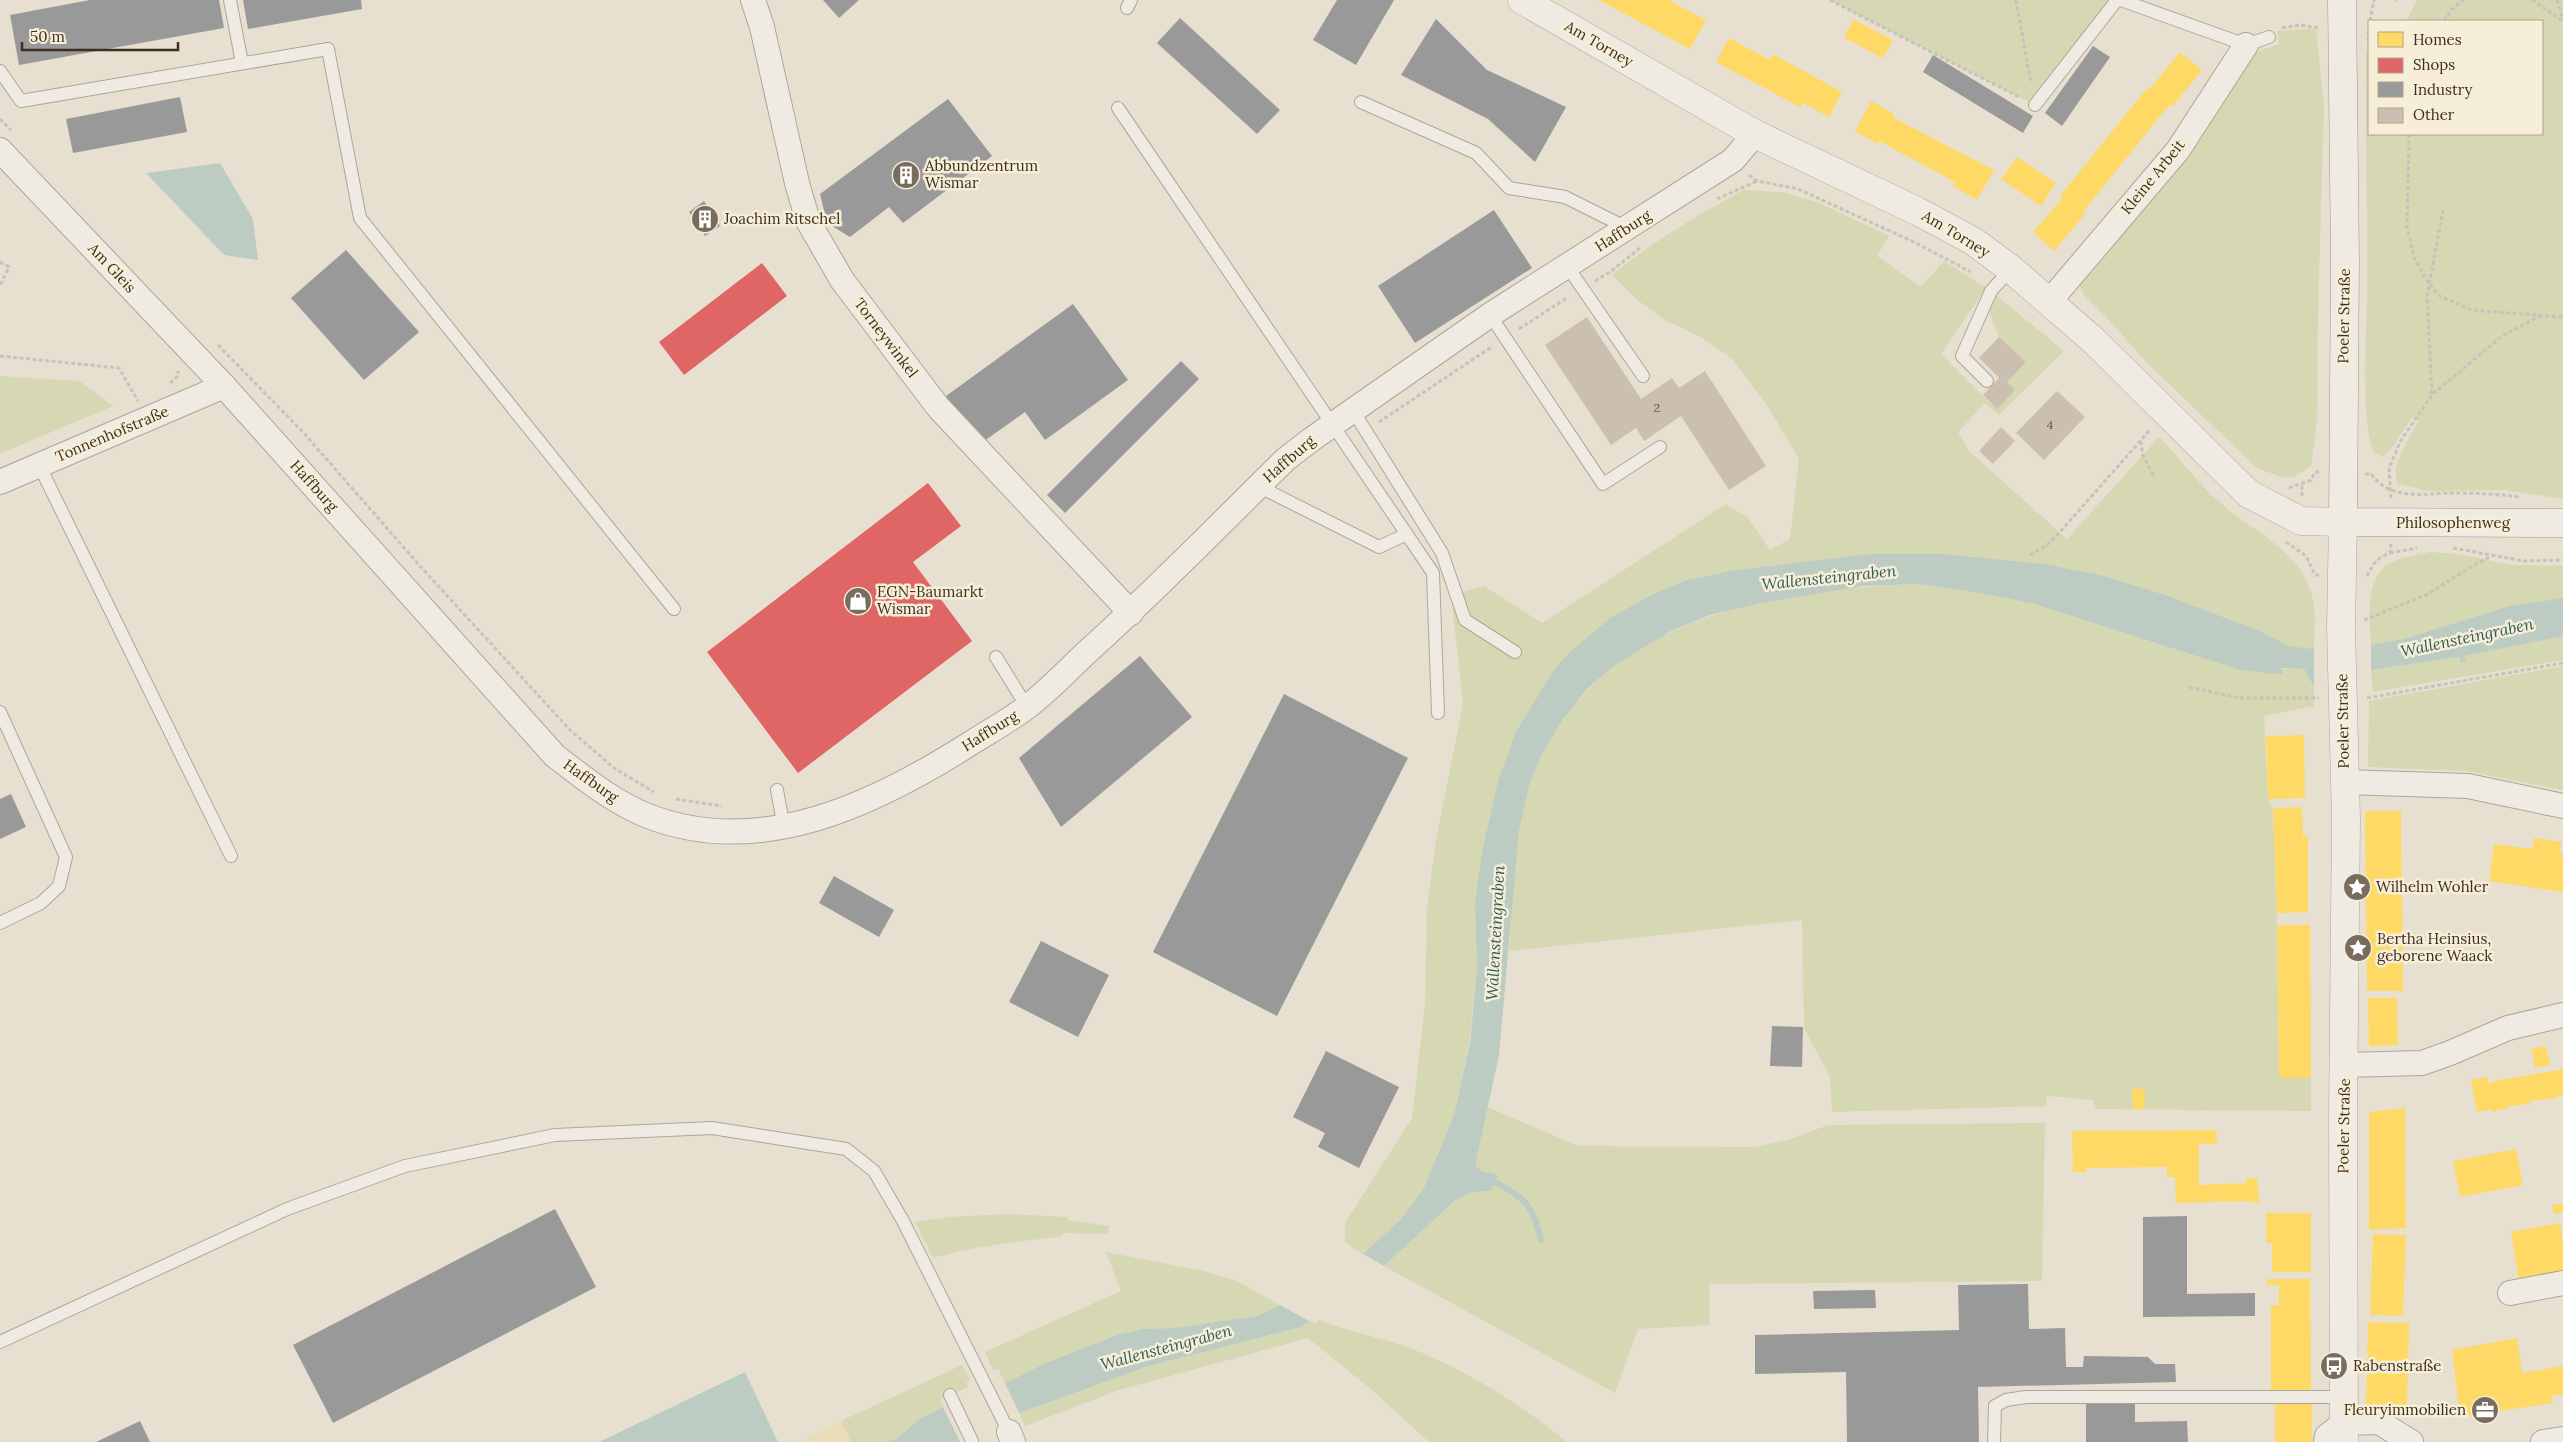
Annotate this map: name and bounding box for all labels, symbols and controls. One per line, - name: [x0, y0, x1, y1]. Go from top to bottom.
- street label: Am Torney: [1561, 16, 1637, 71]
- scale bar: [22, 20, 179, 52]
- legend: [2368, 20, 2543, 135]
- text: 50 m: [30, 27, 65, 46]
- text: Homes: [2413, 30, 2462, 49]
- text: Shops: [2413, 55, 2455, 74]
- text: Industry: [2413, 80, 2472, 99]
- text: Other: [2413, 105, 2455, 124]
- street label: Kleine Arbeit: [2117, 135, 2189, 218]
- place label: Abbundzentrum Wismar: [924, 156, 1038, 192]
- building icon: Abbundzentrum Wismar: [891, 160, 921, 190]
- building icon: Joachim Ritschel: [690, 204, 720, 234]
- street label: Haffburg: [1591, 205, 1655, 256]
- street label: Am Torney: [1918, 205, 1994, 261]
- place label: Joachim Ritschel: [723, 209, 840, 228]
- street label: Am Gleis: [84, 238, 140, 297]
- street label: Poeler Straße: [2333, 268, 2354, 364]
- street label: Torneywinkel: [850, 294, 922, 381]
- house number: 2: [1654, 400, 1660, 415]
- street label: Tonnenhofstraße: [52, 401, 171, 466]
- house number: 4: [2047, 417, 2054, 432]
- street label: Haffburg: [1259, 430, 1319, 486]
- street label: Haffburg: [286, 456, 343, 516]
- street label: Philosophenweg: [2396, 513, 2511, 532]
- water label: Wallensteingraben: [1761, 560, 1897, 594]
- place label: EGN-Baumarkt Wismar: [877, 582, 984, 618]
- shop icon: EGN-Baumarkt Wismar: [843, 586, 873, 616]
- water label: Wallensteingraben: [2399, 613, 2535, 661]
- street label: Poeler Straße: [2332, 673, 2353, 769]
- street label: Haffburg: [958, 705, 1022, 755]
- street label: Haffburg: [560, 755, 623, 807]
- water label: Wallensteingraben: [1481, 865, 1509, 1001]
- place icon: Wilhelm Wohler: [2342, 872, 2372, 902]
- place label: Wilhelm Wohler: [2376, 877, 2489, 896]
- place label: Bertha Heinsius, geborene Waack: [2377, 929, 2492, 965]
- place icon: Bertha Heinsius, geborene Waack: [2343, 933, 2373, 963]
- street label: Poeler Straße: [2333, 1078, 2354, 1174]
- water label: Wallensteingraben: [1098, 1320, 1234, 1374]
- bus stop icon: Rabenstraße: [2319, 1351, 2349, 1381]
- place label: Rabenstraße: [2353, 1356, 2441, 1375]
- office icon: Fleuryimmobilien: [2470, 1395, 2500, 1425]
- place label: Fleuryimmobilien: [2344, 1400, 2466, 1419]

